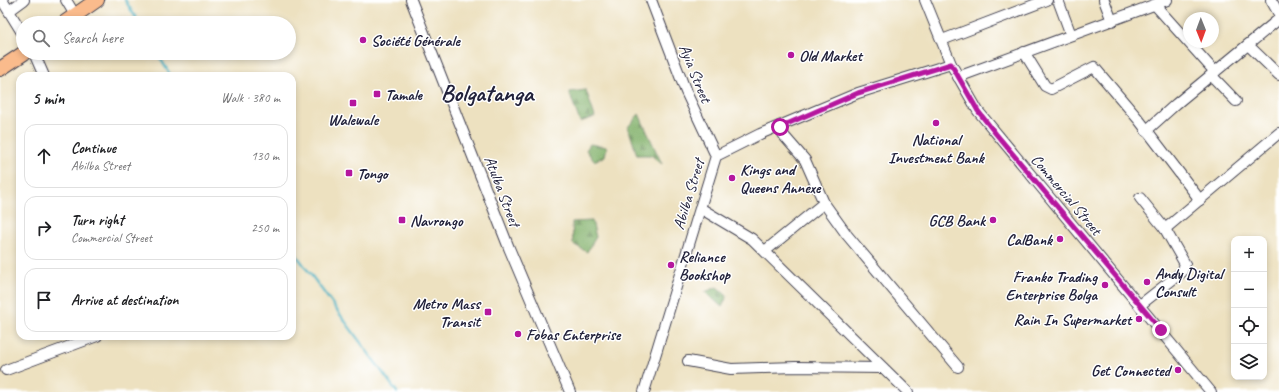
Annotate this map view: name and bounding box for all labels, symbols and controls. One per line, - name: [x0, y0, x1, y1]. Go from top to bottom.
- north arrow: [1183, 12, 1219, 48]
- search box: [16, 16, 296, 60]
- icon: search: [30, 27, 52, 49]
- text: Search here: [62, 29, 123, 48]
- place label: Société Générale: [371, 31, 461, 51]
- marker: Société Générale: [358, 35, 368, 45]
- street label: Ayia Street: [674, 41, 716, 107]
- place label: Old Market: [799, 46, 863, 66]
- marker: Old Market: [786, 50, 796, 60]
- district label: Bolgatanga: [441, 78, 536, 108]
- place label: Tamale: [385, 85, 424, 105]
- text: 5 min: [32, 88, 64, 109]
- marker: Tamale: [372, 89, 382, 99]
- text: Walk · 380 m: [221, 90, 280, 106]
- marker: Walewale: [348, 98, 358, 108]
- place label: Walewale: [328, 110, 380, 130]
- route start: [771, 118, 789, 136]
- marker: National Investment Bank: [931, 118, 941, 128]
- place label: National Investment Bank: [888, 130, 986, 168]
- text: Continue: [71, 139, 116, 158]
- icon: ahead: [33, 145, 55, 167]
- text: 130 m: [251, 148, 279, 164]
- street label: Commercial Street: [1027, 150, 1107, 241]
- street label: Atulba Street: [479, 153, 526, 232]
- street label: Abilba Street: [669, 154, 710, 232]
- text: Abilba Street: [71, 158, 130, 174]
- place label: Kings and Queens Annexe: [740, 160, 822, 198]
- place label: Tongo: [357, 164, 390, 184]
- marker: Tongo: [344, 168, 354, 178]
- marker: Kings and Queens Annexe: [727, 173, 737, 183]
- text: Turn right: [71, 211, 124, 230]
- place label: Navrongo: [410, 211, 464, 231]
- place label: GCB Bank: [929, 211, 987, 231]
- marker: Navrongo: [397, 215, 407, 225]
- marker: GCB Bank: [988, 215, 998, 225]
- icon: right: [33, 217, 55, 239]
- text: 250 m: [251, 220, 279, 236]
- text: Commercial Street: [71, 230, 152, 246]
- place label: CalBank: [1006, 230, 1054, 250]
- marker: CalBank: [1055, 234, 1065, 244]
- map controls: [1231, 236, 1267, 380]
- button: +: [1231, 236, 1267, 272]
- place label: Reliance Bookshop: [679, 247, 731, 285]
- marker: Reliance Bookshop: [666, 260, 676, 270]
- place label: Andy Digital Consult: [1155, 264, 1226, 302]
- place label: Franko Trading Enterprise Bolga: [1006, 267, 1098, 305]
- button: −: [1231, 272, 1267, 308]
- marker: Andy Digital Consult: [1142, 277, 1152, 287]
- marker: Franko Trading Enterprise Bolga: [1100, 280, 1110, 290]
- icon: arrive: [33, 289, 55, 311]
- text: Arrive at destination: [71, 291, 178, 310]
- place label: Metro Mass Transit: [413, 294, 482, 332]
- marker: Metro Mass Transit: [483, 307, 493, 317]
- button: locate: [1231, 308, 1267, 344]
- place label: Rain In Supermarket: [1013, 310, 1133, 330]
- marker: Rain In Supermarket: [1134, 314, 1144, 324]
- route end: [1152, 321, 1170, 339]
- place label: Fobas Enterprise: [526, 325, 622, 345]
- marker: Fobas Enterprise: [513, 329, 523, 339]
- button: layers: [1231, 344, 1267, 380]
- place label: Get Connected: [1091, 361, 1173, 381]
- marker: Get Connected: [1173, 365, 1183, 375]

